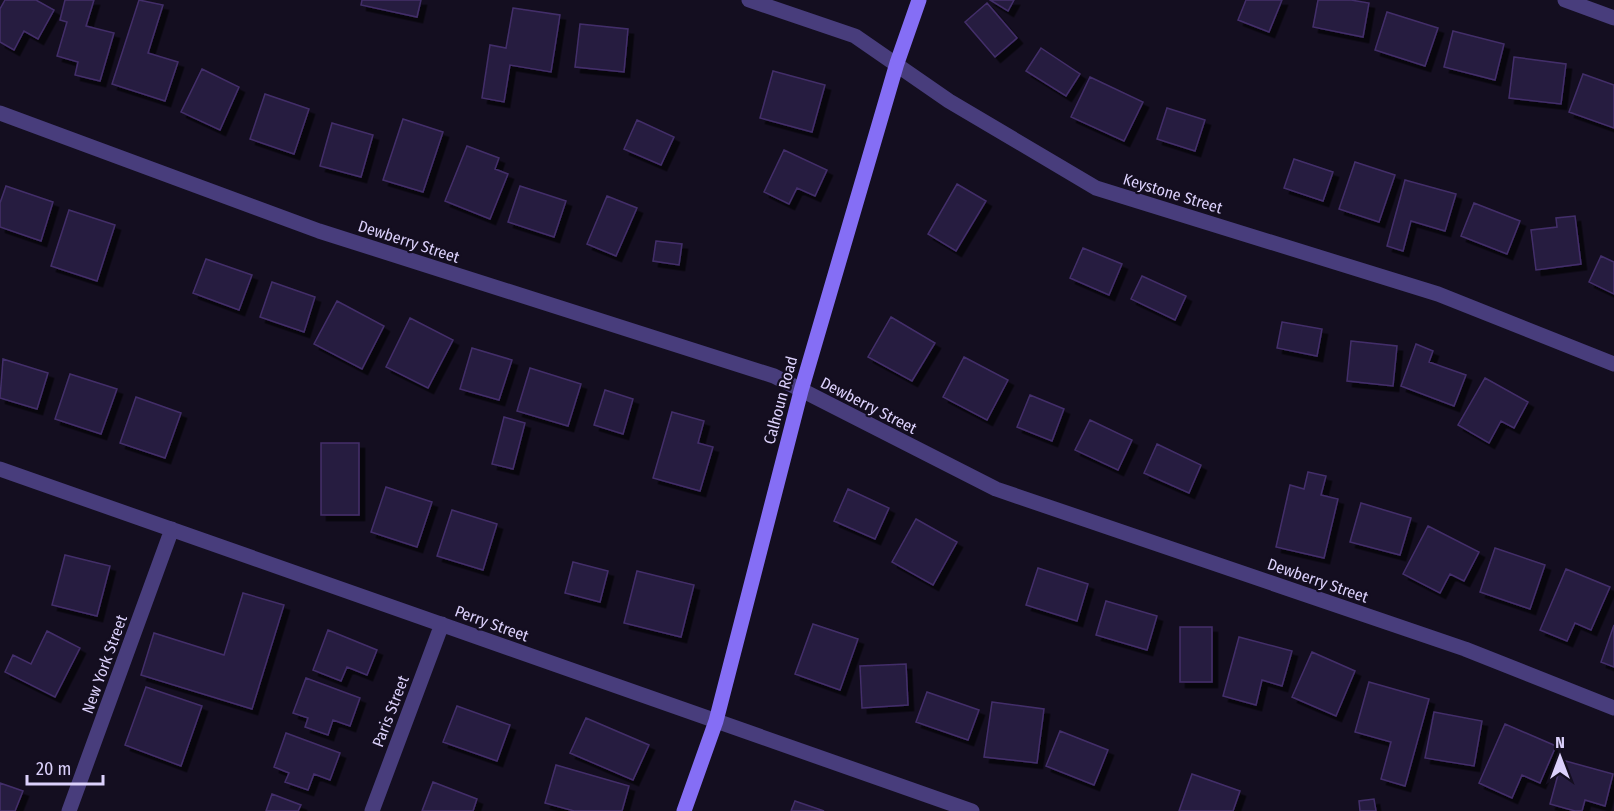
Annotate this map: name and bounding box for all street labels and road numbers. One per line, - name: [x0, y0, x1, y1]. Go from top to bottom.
- street label: Keystone Street: [1121, 169, 1226, 218]
- street label: Dewberry Street: [356, 216, 463, 267]
- street label: Calhoun Road: [760, 354, 801, 446]
- street label: Dewberry Street: [817, 373, 921, 438]
- street label: Dewberry Street: [1265, 554, 1372, 607]
- street label: Perry Street: [452, 601, 532, 646]
- street label: New York Street: [78, 612, 131, 716]
- street label: Paris Street: [368, 672, 413, 750]

